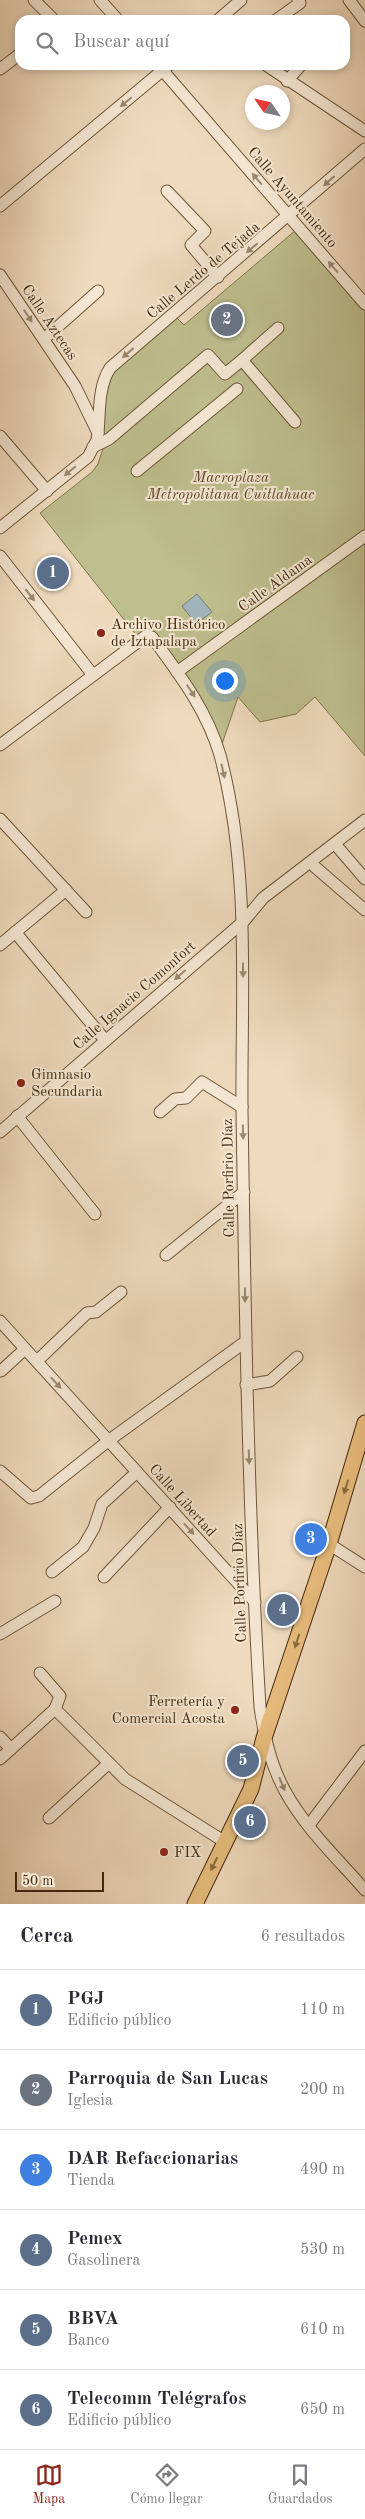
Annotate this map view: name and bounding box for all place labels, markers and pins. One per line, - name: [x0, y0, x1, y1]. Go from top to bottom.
- pin: 2: [211, 301, 243, 339]
- pin: 1: [37, 554, 69, 592]
- place label: Archivo Histórico de Iztapalapa: [111, 618, 225, 650]
- marker: Archivo Histórico de Iztapalapa: [95, 627, 107, 639]
- place label: Gimnasio Secundaria: [31, 1068, 103, 1100]
- marker: Gimnasio Secundaria: [15, 1077, 27, 1089]
- pin: 3: [295, 1520, 327, 1558]
- pin: 4: [267, 1591, 299, 1629]
- place label: Ferretería y Comercial Acosta: [112, 1695, 226, 1727]
- marker: Ferretería y Comercial Acosta: [229, 1704, 241, 1716]
- pin: 5: [227, 1742, 259, 1780]
- pin: 6: [234, 1803, 266, 1841]
- marker: FIX: [158, 1846, 170, 1858]
- place label: FIX: [174, 1846, 201, 1861]

